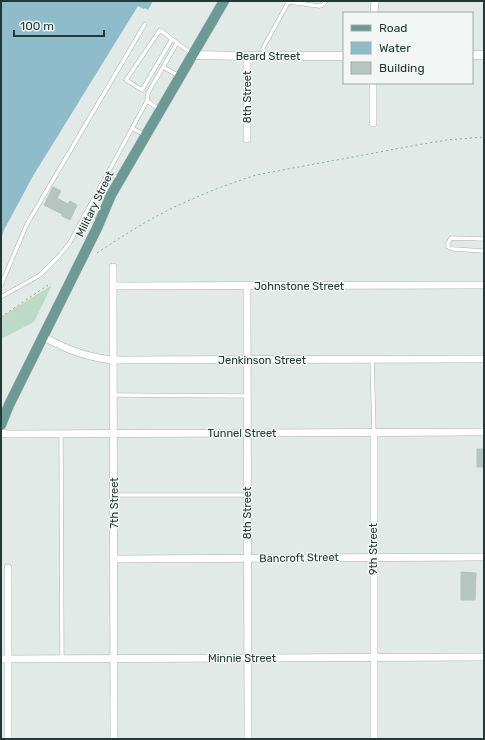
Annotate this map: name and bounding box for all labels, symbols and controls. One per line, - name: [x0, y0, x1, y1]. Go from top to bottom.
- scale bar: [14, 12, 104, 38]
- legend: [343, 12, 473, 84]
- text: 100 m: [20, 19, 54, 33]
- text: Road: [379, 21, 407, 35]
- text: Water: [379, 41, 411, 55]
- street label: Beard Street: [236, 50, 301, 63]
- text: Building: [379, 61, 425, 75]
- street label: 8th Street: [241, 70, 254, 123]
- street label: Military Street: [73, 168, 117, 239]
- street label: Johnstone Street: [254, 280, 345, 293]
- street label: Jenkinson Street: [218, 354, 307, 367]
- street label: Tunnel Street: [208, 427, 277, 440]
- street label: 7th Street: [108, 477, 121, 529]
- street label: 8th Street: [241, 486, 254, 539]
- street label: 9th Street: [367, 522, 380, 575]
- street label: Bancroft Street: [259, 551, 340, 565]
- street label: Minnie Street: [208, 652, 277, 665]

